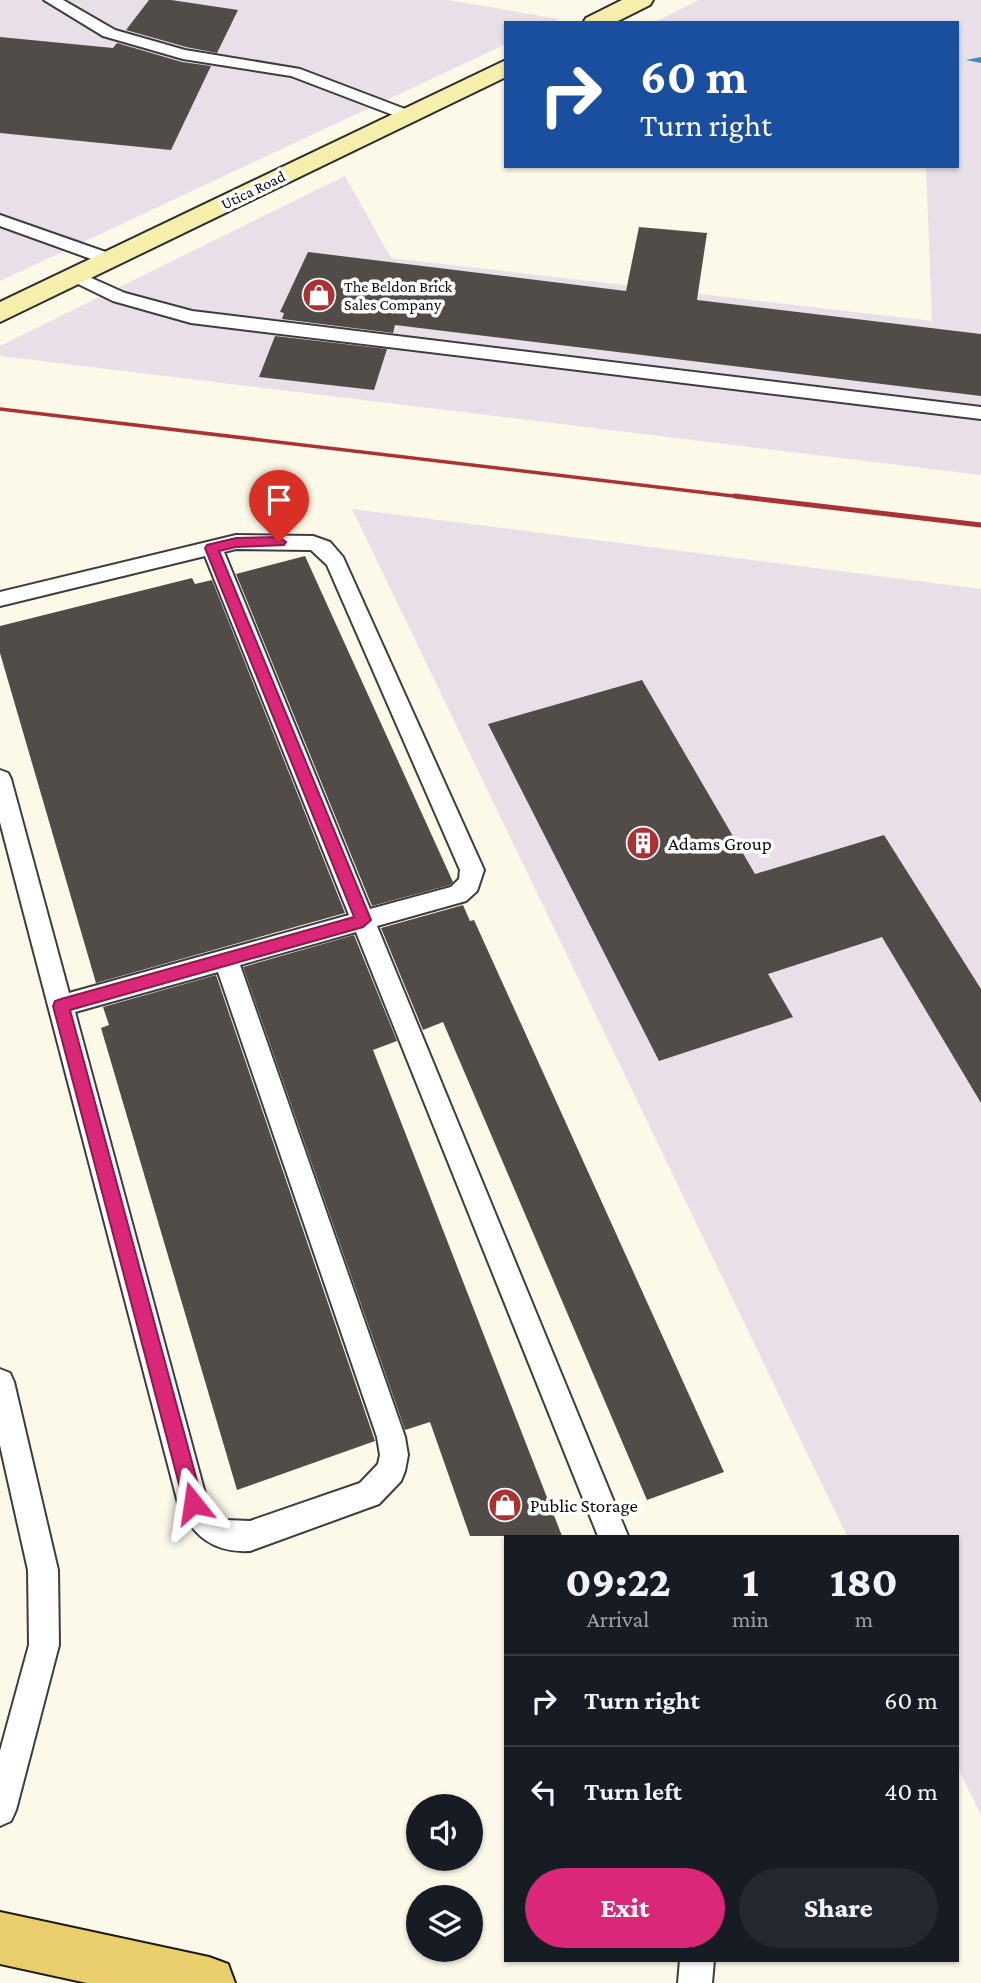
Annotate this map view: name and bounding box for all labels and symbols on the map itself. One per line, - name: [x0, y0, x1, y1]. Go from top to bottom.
- street label: Utica Road: [218, 167, 288, 213]
- shop icon: The Beldon Brick Sales Company: [300, 276, 338, 314]
- place label: The Beldon Brick Sales Company: [344, 278, 452, 314]
- pin: [249, 470, 309, 542]
- building icon: Adams Group: [624, 824, 662, 862]
- place label: Adams Group: [668, 833, 772, 854]
- position arrow: [156, 1466, 230, 1540]
- shop icon: Public Storage: [486, 1486, 524, 1524]
- place label: Public Storage: [530, 1495, 638, 1516]

